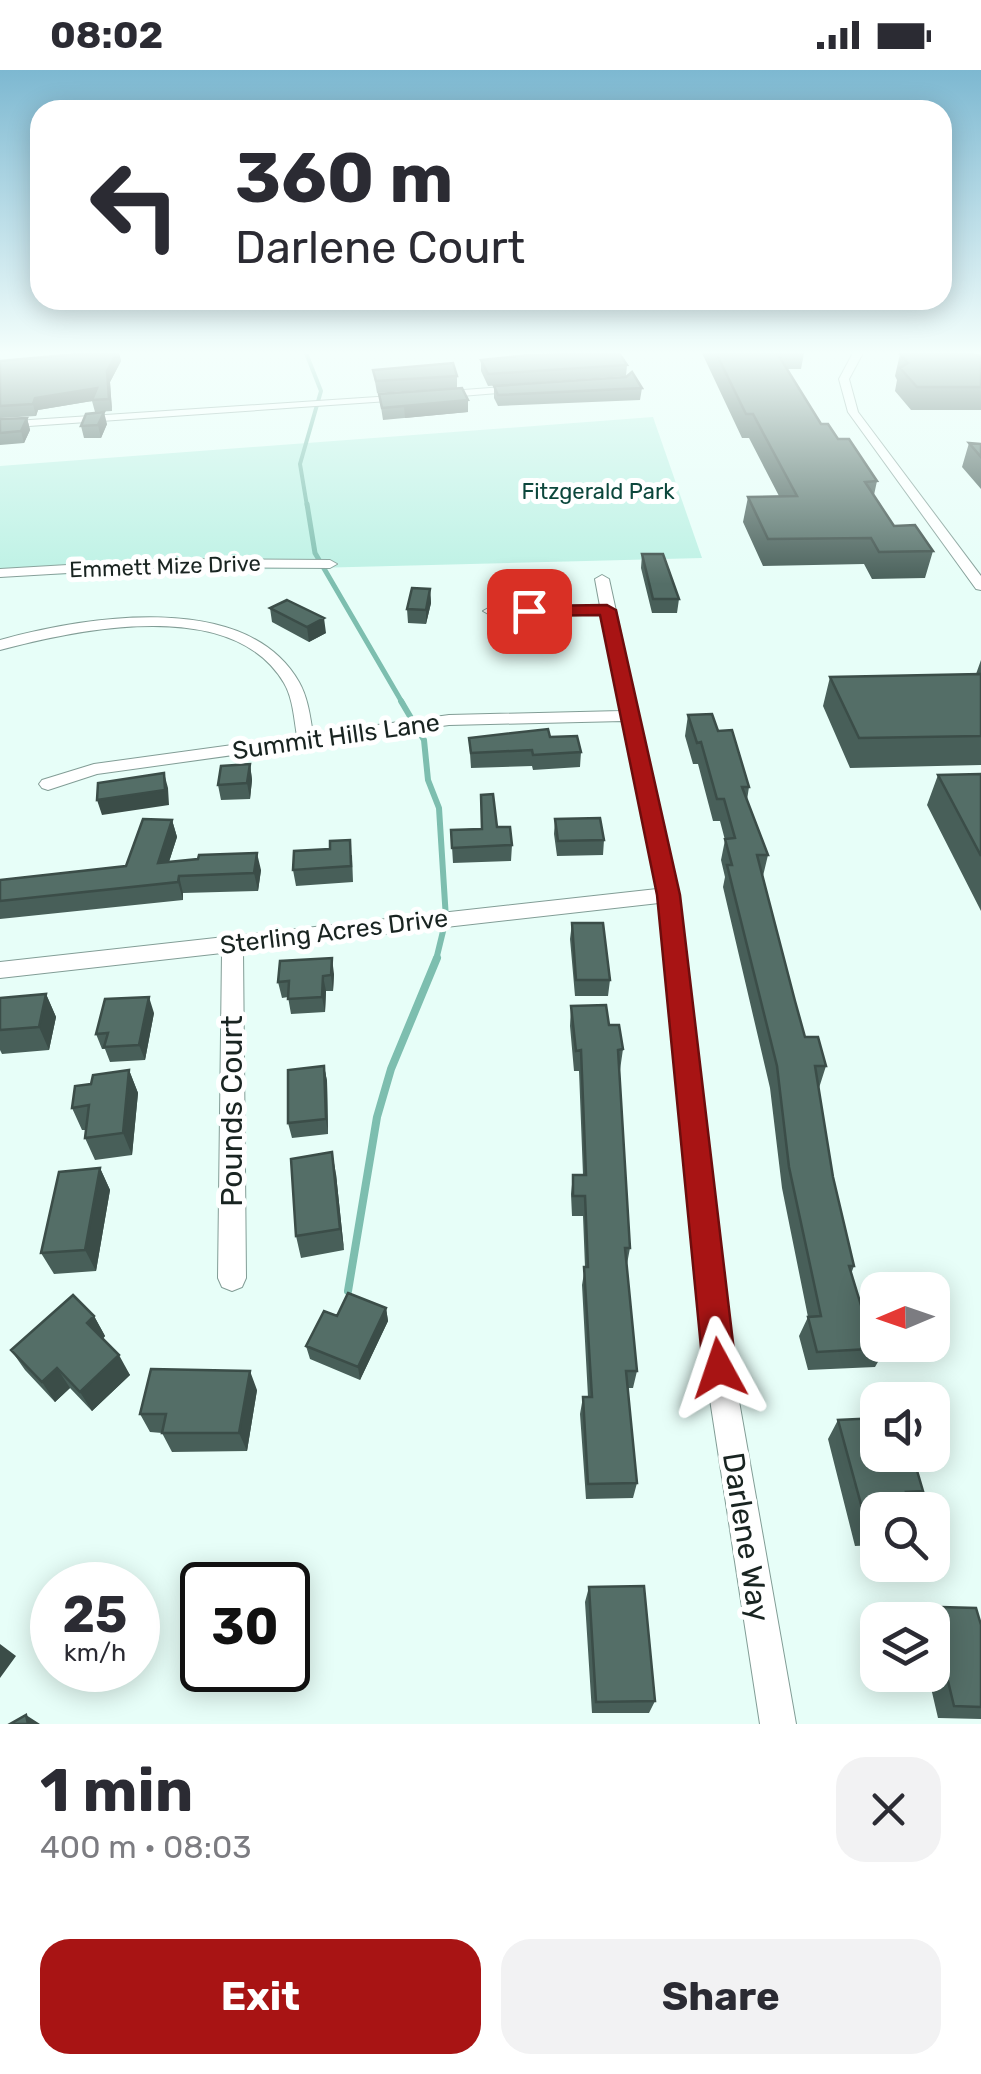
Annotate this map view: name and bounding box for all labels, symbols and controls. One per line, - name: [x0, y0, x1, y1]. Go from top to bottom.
- text: 08:02: [50, 12, 163, 58]
- text: 360 m: [235, 137, 453, 220]
- icon: left: [70, 140, 200, 270]
- text: Darlene Court: [235, 221, 525, 274]
- park label: Fitzgerald Park: [521, 478, 675, 505]
- street label: Emmett Mize Drive: [69, 550, 261, 583]
- pin: [487, 569, 572, 654]
- icon: arrive: [502, 584, 557, 639]
- street label: Summit Hills Lane: [231, 708, 442, 765]
- street label: Sterling Acres Drive: [219, 903, 450, 960]
- street label: Pounds Court: [214, 1015, 250, 1207]
- north arrow: [860, 1272, 950, 1362]
- map controls: [860, 1272, 950, 1692]
- position arrow: [667, 1316, 771, 1420]
- button: sound: [860, 1382, 950, 1472]
- street label: Darlene Way: [715, 1450, 777, 1624]
- button: search: [860, 1492, 950, 1582]
- speed limit sign: 30: [180, 1562, 310, 1692]
- text: 25: [63, 1585, 127, 1645]
- button: layers: [860, 1602, 950, 1692]
- text: km/h: [64, 1638, 126, 1667]
- text: 1 min: [40, 1755, 193, 1826]
- button: close: [836, 1757, 941, 1862]
- text: 400 m · 08:03: [40, 1828, 251, 1866]
- button: Exit: [40, 1939, 481, 2054]
- button: Share: [501, 1939, 941, 2054]

